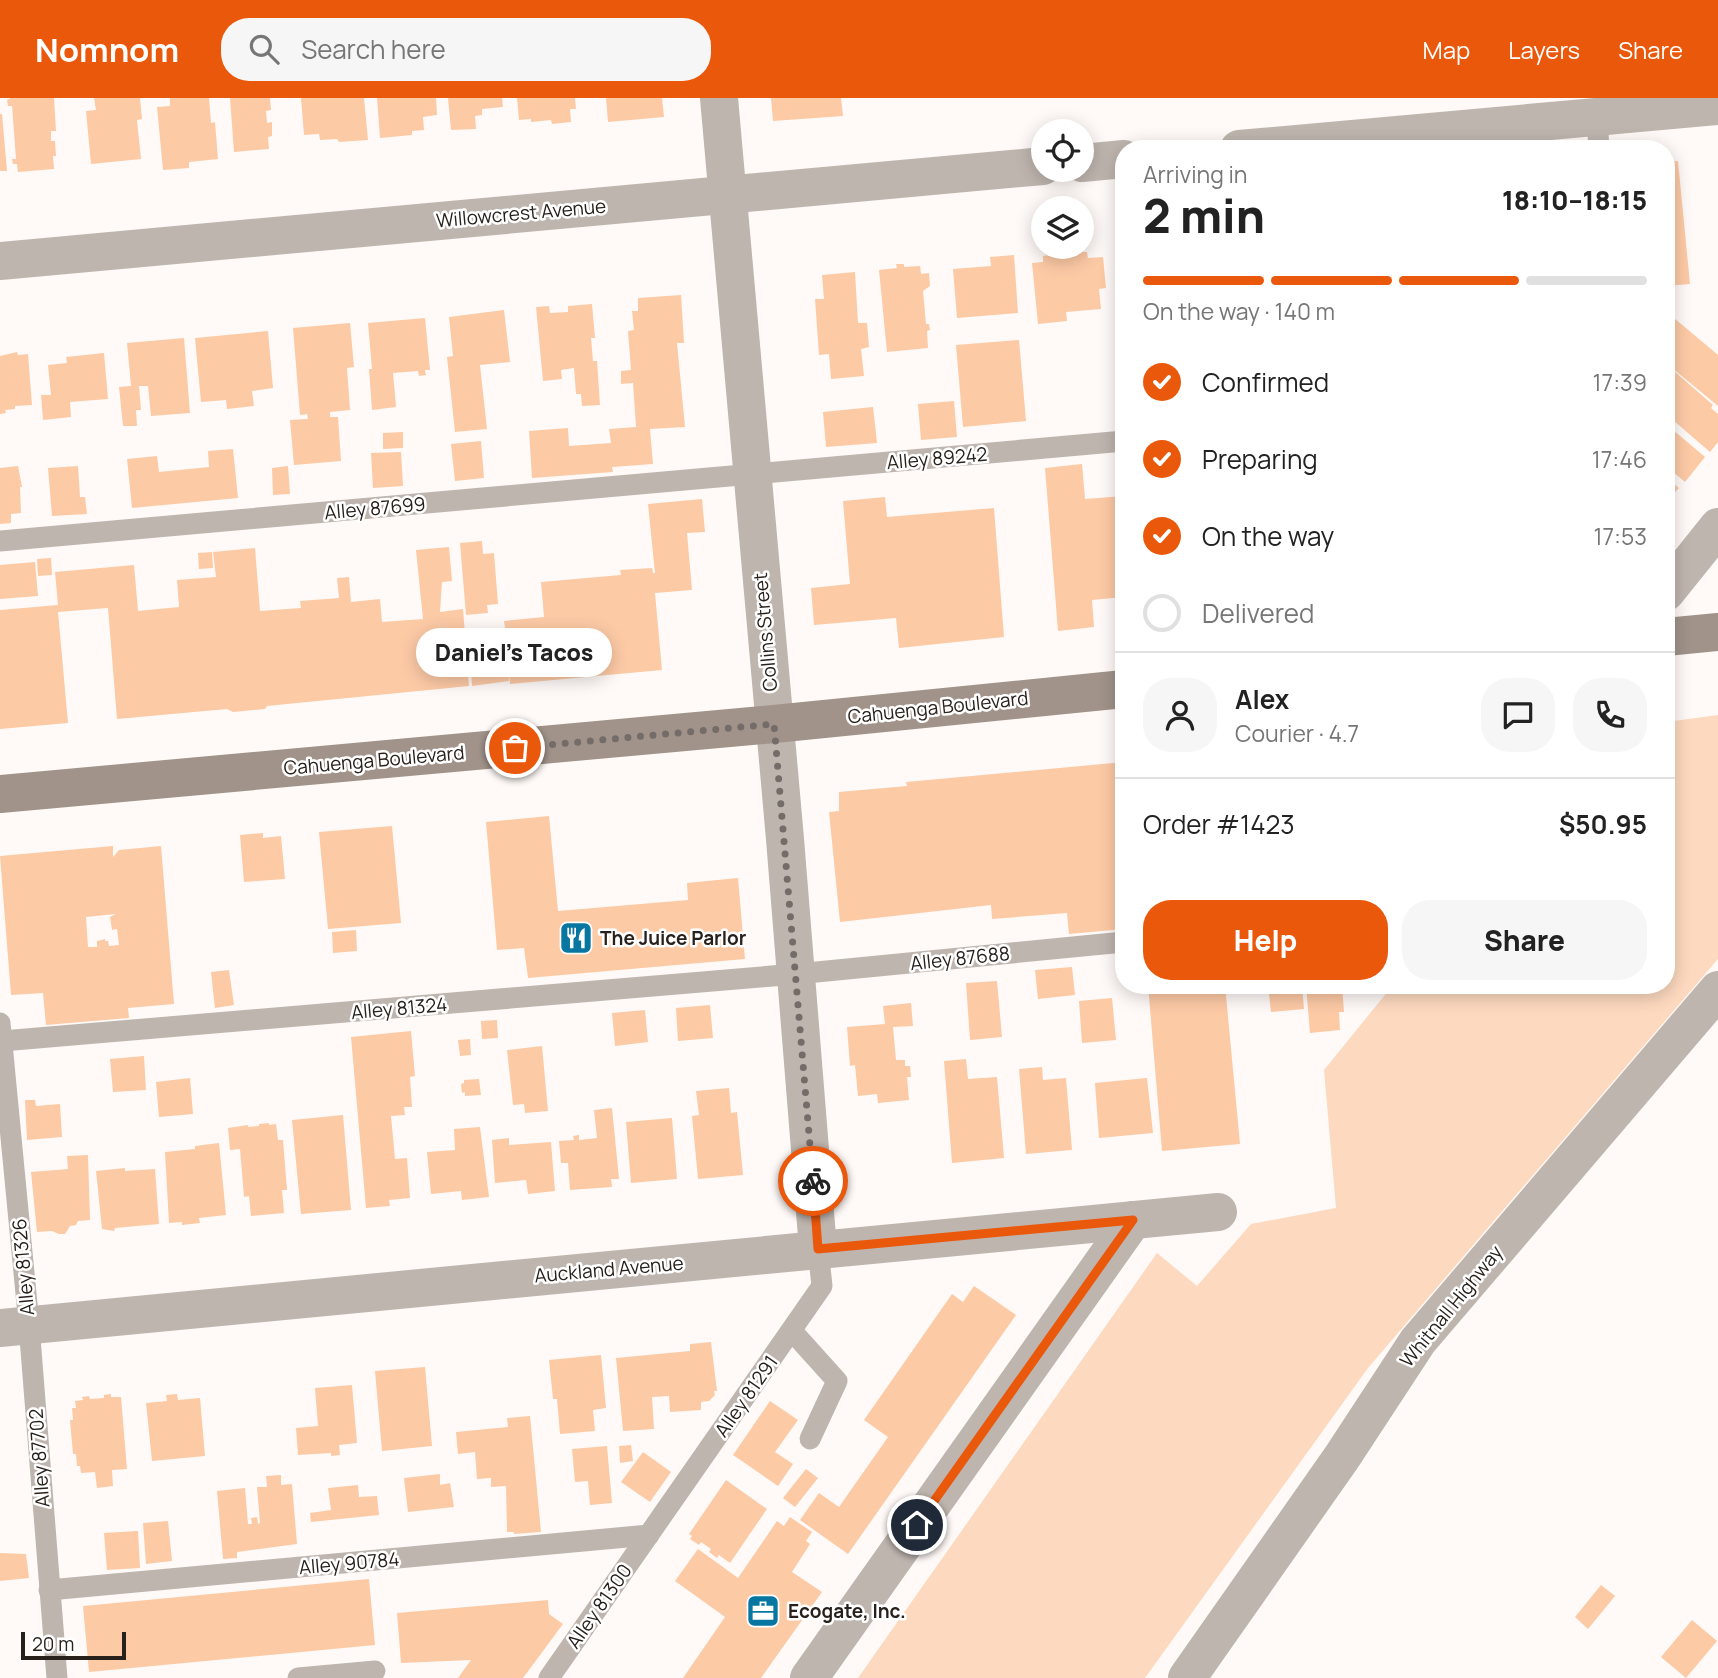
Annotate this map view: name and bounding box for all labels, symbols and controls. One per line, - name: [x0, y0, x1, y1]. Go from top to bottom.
- search box: [221, 18, 711, 81]
- text: Nomnom: [35, 27, 179, 72]
- icon: search: [245, 30, 283, 68]
- text: Search here: [301, 31, 446, 67]
- text: Map: [1423, 33, 1470, 66]
- text: Layers: [1508, 33, 1580, 66]
- text: Share: [1618, 33, 1683, 66]
- map controls: [1031, 119, 1094, 259]
- button: locate: [1031, 119, 1094, 182]
- text: Arriving in: [1143, 158, 1248, 190]
- text: 18:10–18:15: [1502, 182, 1647, 218]
- text: 2 min: [1143, 184, 1265, 247]
- street label: Willowcrest Avenue: [435, 193, 607, 233]
- button: layers: [1031, 196, 1094, 259]
- text: On the way · 140 m: [1143, 295, 1335, 327]
- icon: check: [1143, 363, 1181, 401]
- text: Confirmed: [1202, 364, 1329, 400]
- text: 17:39: [1593, 366, 1647, 398]
- icon: check: [1143, 440, 1181, 478]
- street label: Alley 89242: [886, 441, 988, 475]
- text: Preparing: [1202, 441, 1318, 477]
- text: 17:46: [1592, 443, 1647, 475]
- street label: Alley 87699: [323, 491, 427, 525]
- icon: check: [1143, 517, 1181, 555]
- text: On the way: [1202, 518, 1334, 554]
- text: 17:53: [1594, 520, 1647, 552]
- street label: Collins Street: [747, 572, 783, 692]
- text: Delivered: [1202, 595, 1314, 631]
- callout: Daniel's Tacos: [417, 629, 613, 678]
- text: Daniel's Tacos: [435, 636, 593, 668]
- button: person: [1143, 678, 1217, 752]
- button: chat: [1481, 678, 1555, 752]
- button: phone: [1573, 678, 1647, 752]
- text: Alex: [1235, 681, 1289, 717]
- street label: Cahuenga Boulevard: [846, 685, 1030, 729]
- text: Courier · 4.7: [1235, 717, 1359, 749]
- pin: [485, 718, 545, 778]
- icon: bag: [496, 729, 534, 767]
- street label: Cahuenga Boulevard: [283, 739, 465, 781]
- text: Order #1423: [1143, 806, 1295, 842]
- text: $50.95: [1559, 806, 1647, 842]
- button: Help: [1143, 900, 1388, 980]
- button: Share: [1402, 900, 1647, 980]
- restaurant icon: The Juice Parlor: [557, 919, 595, 957]
- place label: The Juice Parlor: [600, 925, 747, 951]
- street label: Alley 87688: [909, 940, 1011, 976]
- street label: Alley 81324: [350, 991, 448, 1025]
- courier: [778, 1146, 848, 1216]
- icon: bike: [794, 1162, 832, 1200]
- street label: Alley 81326: [6, 1217, 40, 1317]
- street label: Whitnall Highway: [1394, 1240, 1508, 1372]
- street label: Auckland Avenue: [533, 1250, 685, 1288]
- street label: Alley 81291: [708, 1350, 784, 1442]
- street label: Alley 87702: [23, 1408, 55, 1508]
- pin: [887, 1495, 947, 1555]
- icon: home: [898, 1506, 936, 1544]
- street label: Alley 90784: [298, 1546, 400, 1580]
- street label: Alley 81300: [560, 1558, 638, 1654]
- office icon: Ecogate, Inc.: [744, 1592, 782, 1630]
- place label: Ecogate, Inc.: [788, 1598, 906, 1624]
- scale bar: [21, 1629, 126, 1661]
- text: 20 m: [32, 1631, 74, 1657]

